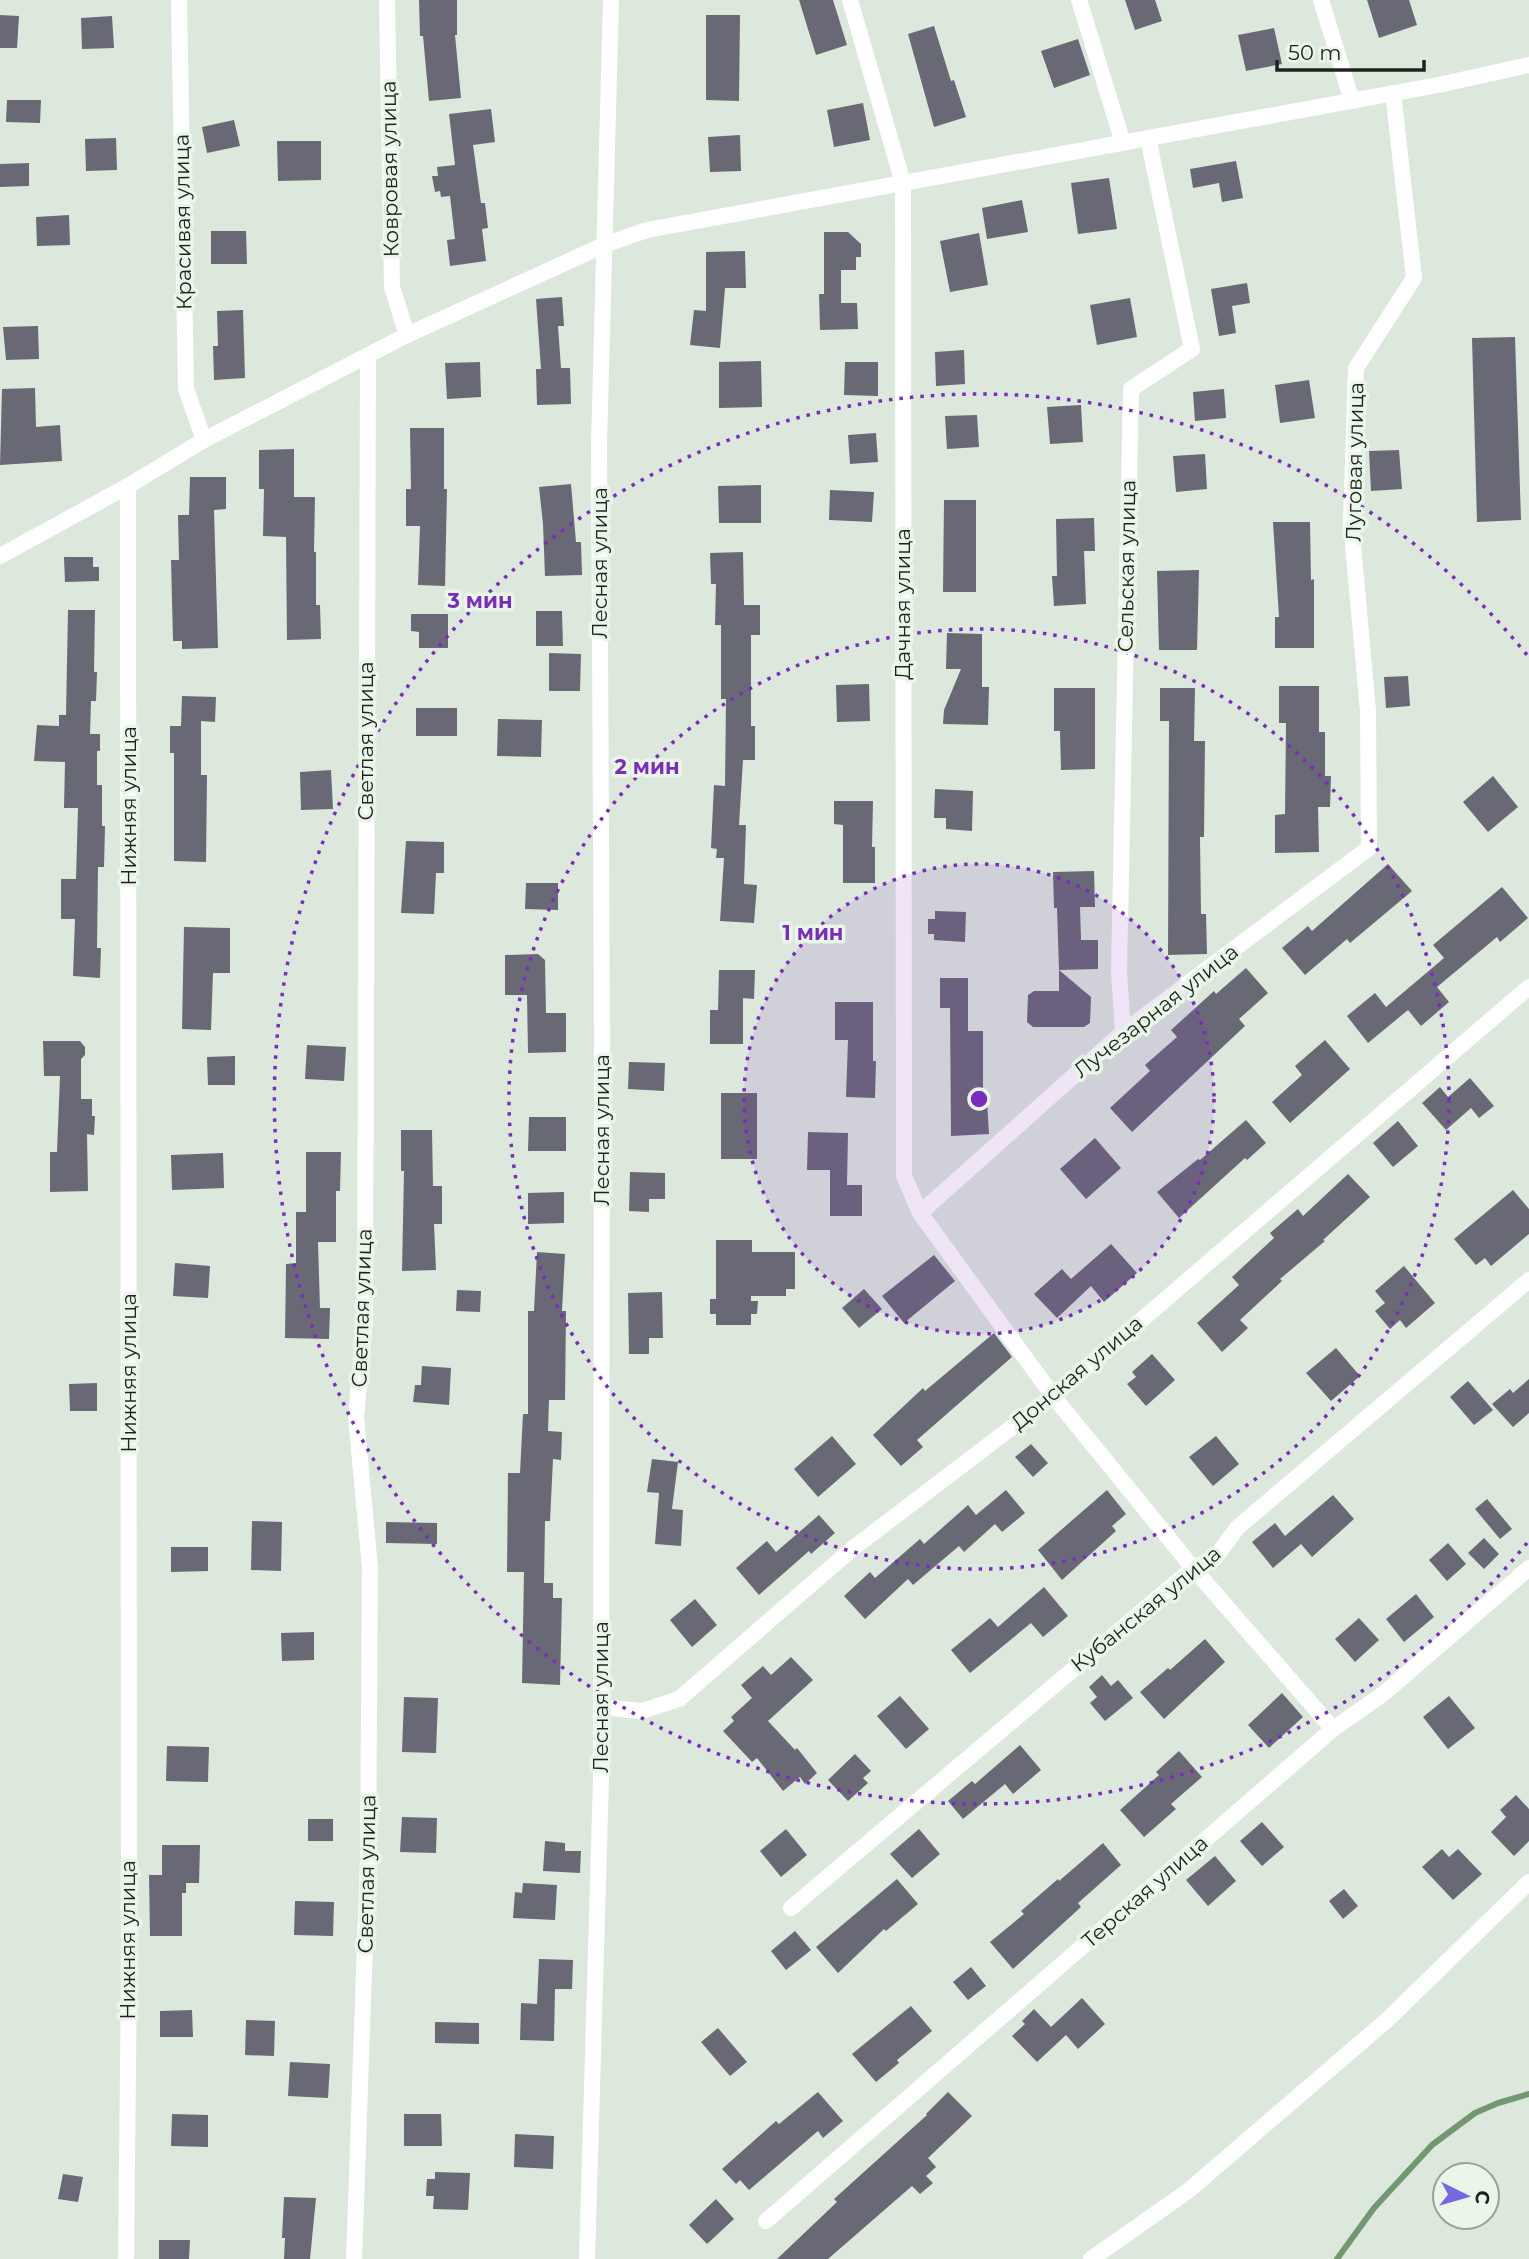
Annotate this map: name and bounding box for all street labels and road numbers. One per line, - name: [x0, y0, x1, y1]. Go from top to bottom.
- street label: Ковровая улица: [375, 80, 404, 258]
- street label: Красивая улица: [168, 134, 197, 310]
- street label: Луговая улица: [1341, 382, 1368, 542]
- street label: Сельская улица: [1112, 480, 1141, 652]
- street label: Лесная улица: [587, 487, 612, 639]
- street label: Дачная улица: [890, 528, 915, 680]
- street label: Светлая улица: [353, 662, 378, 820]
- street label: Нижняя улица: [116, 726, 141, 886]
- street label: Лучезарная улица: [1068, 939, 1243, 1083]
- street label: Лесная улица: [589, 1054, 614, 1206]
- street label: Светлая улица: [346, 1228, 377, 1388]
- street label: Нижняя улица: [116, 1293, 141, 1453]
- street label: Донская улица: [1006, 1310, 1147, 1435]
- street label: Кубанская улица: [1066, 1540, 1226, 1677]
- street label: Лесная улица: [588, 1621, 613, 1773]
- street label: Светлая улица: [353, 1794, 380, 1954]
- street label: Терская улица: [1077, 1830, 1213, 1953]
- street label: Нижняя улица: [115, 1860, 140, 2020]

